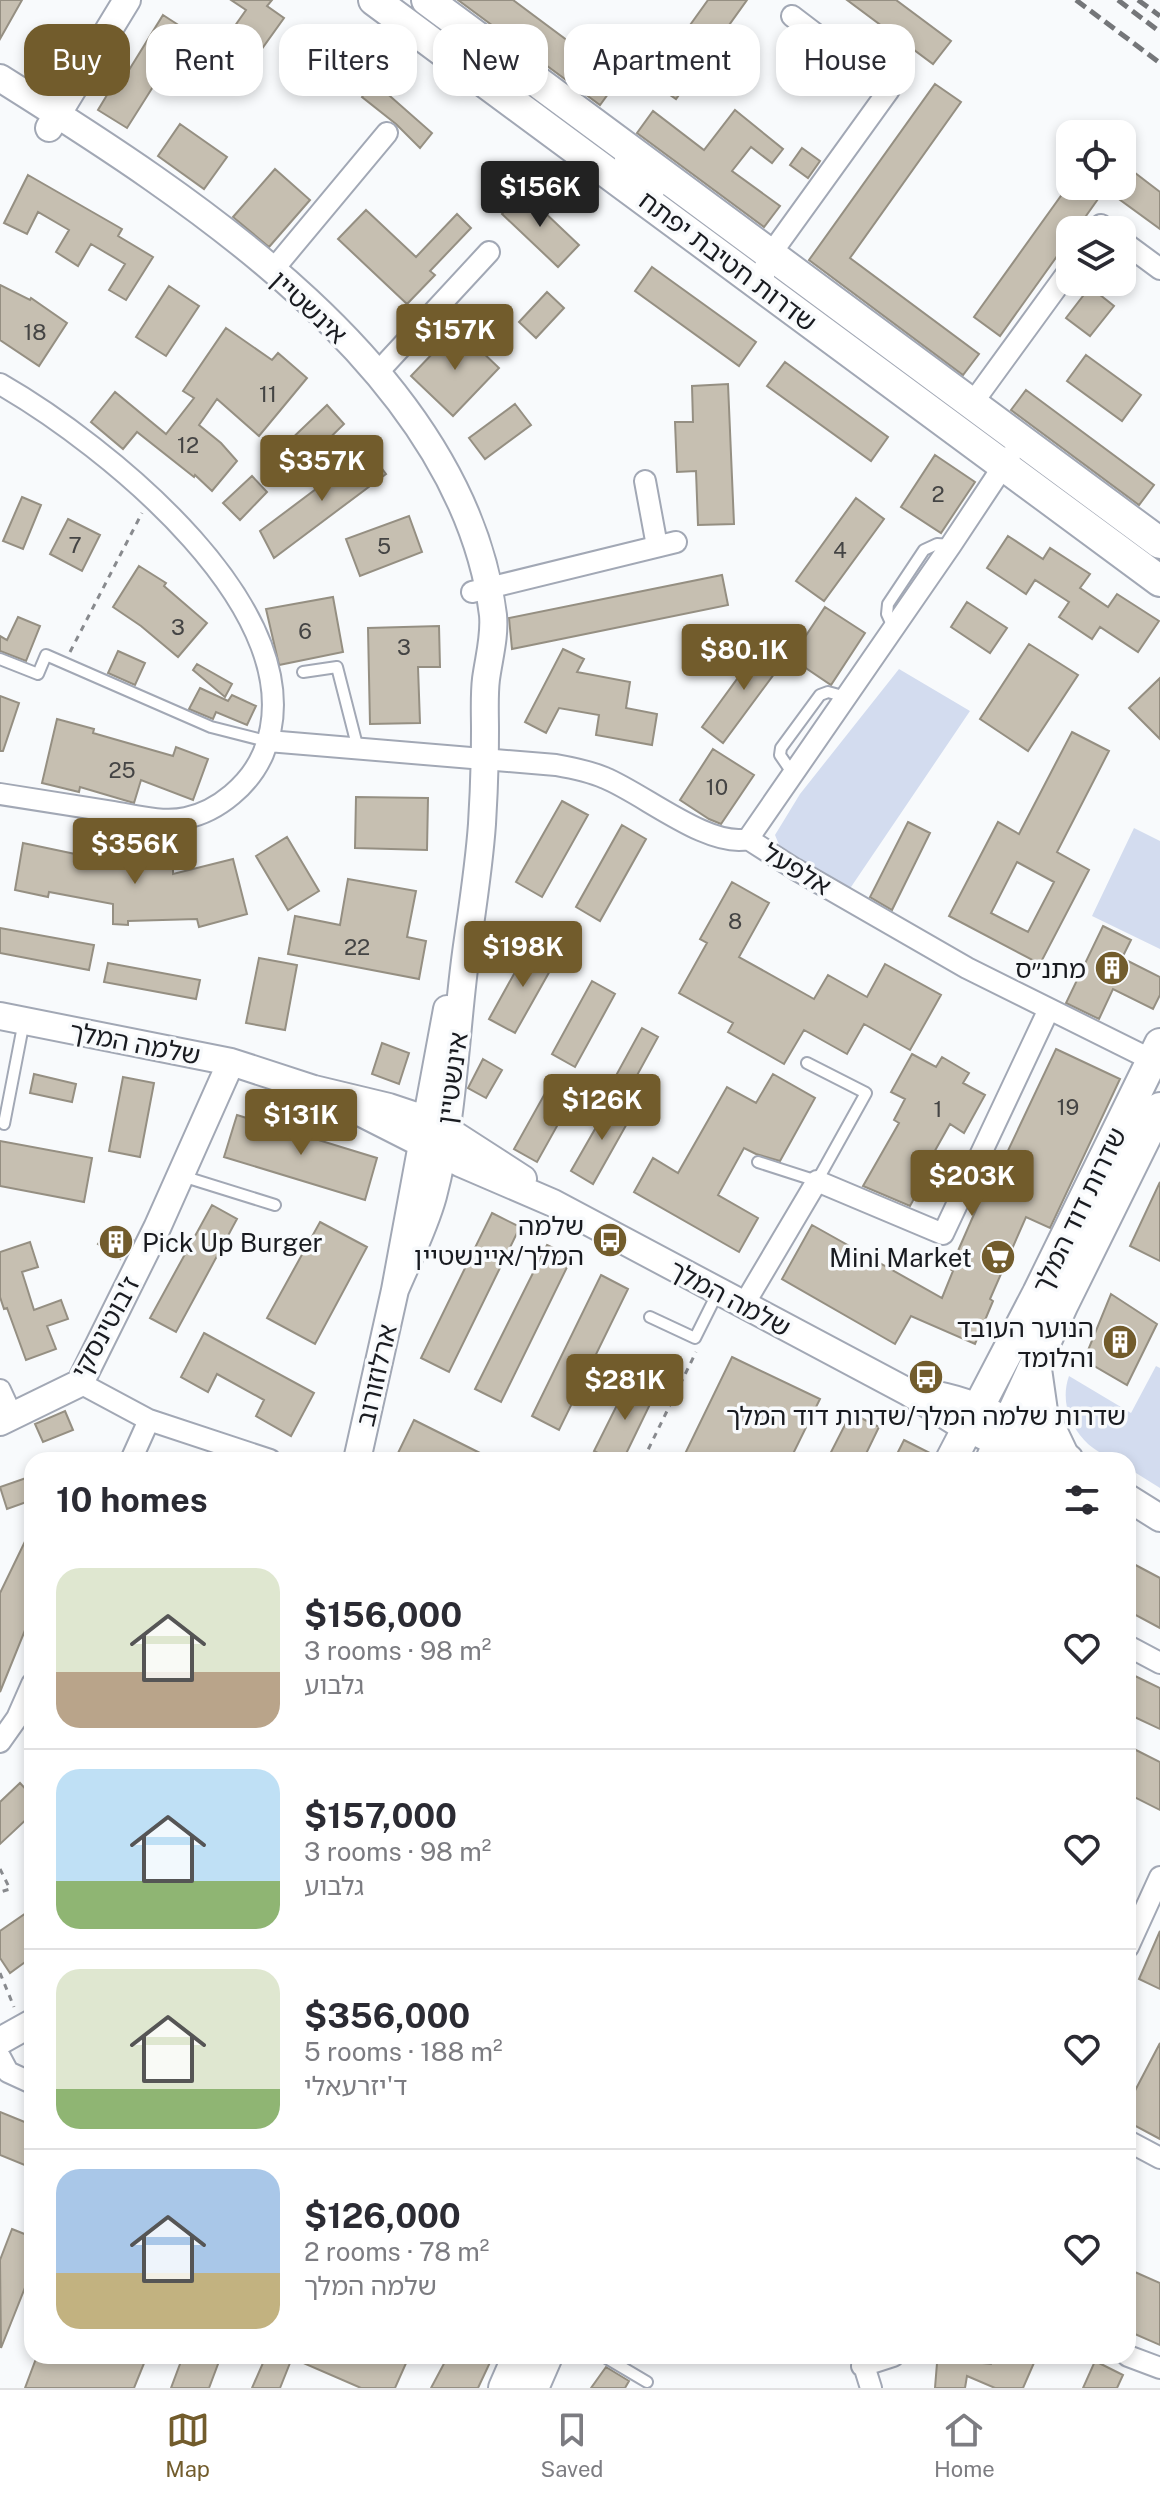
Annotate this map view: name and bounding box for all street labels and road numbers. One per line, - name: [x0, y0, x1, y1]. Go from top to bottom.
- street label: שדרות חטיבת יפתח: [633, 184, 823, 338]
- street label: אינשטיין: [265, 264, 353, 350]
- street label: אלפעל: [757, 837, 837, 901]
- street label: שלמה המלך: [67, 1015, 203, 1071]
- street label: אינשטיין: [430, 1030, 474, 1126]
- street label: שדרות דוד המלך: [1026, 1122, 1132, 1298]
- street label: שלמה המלך: [664, 1253, 796, 1343]
- street label: ז'בוטינסקי: [64, 1270, 146, 1384]
- street label: ארלוזורוב: [349, 1321, 403, 1429]

